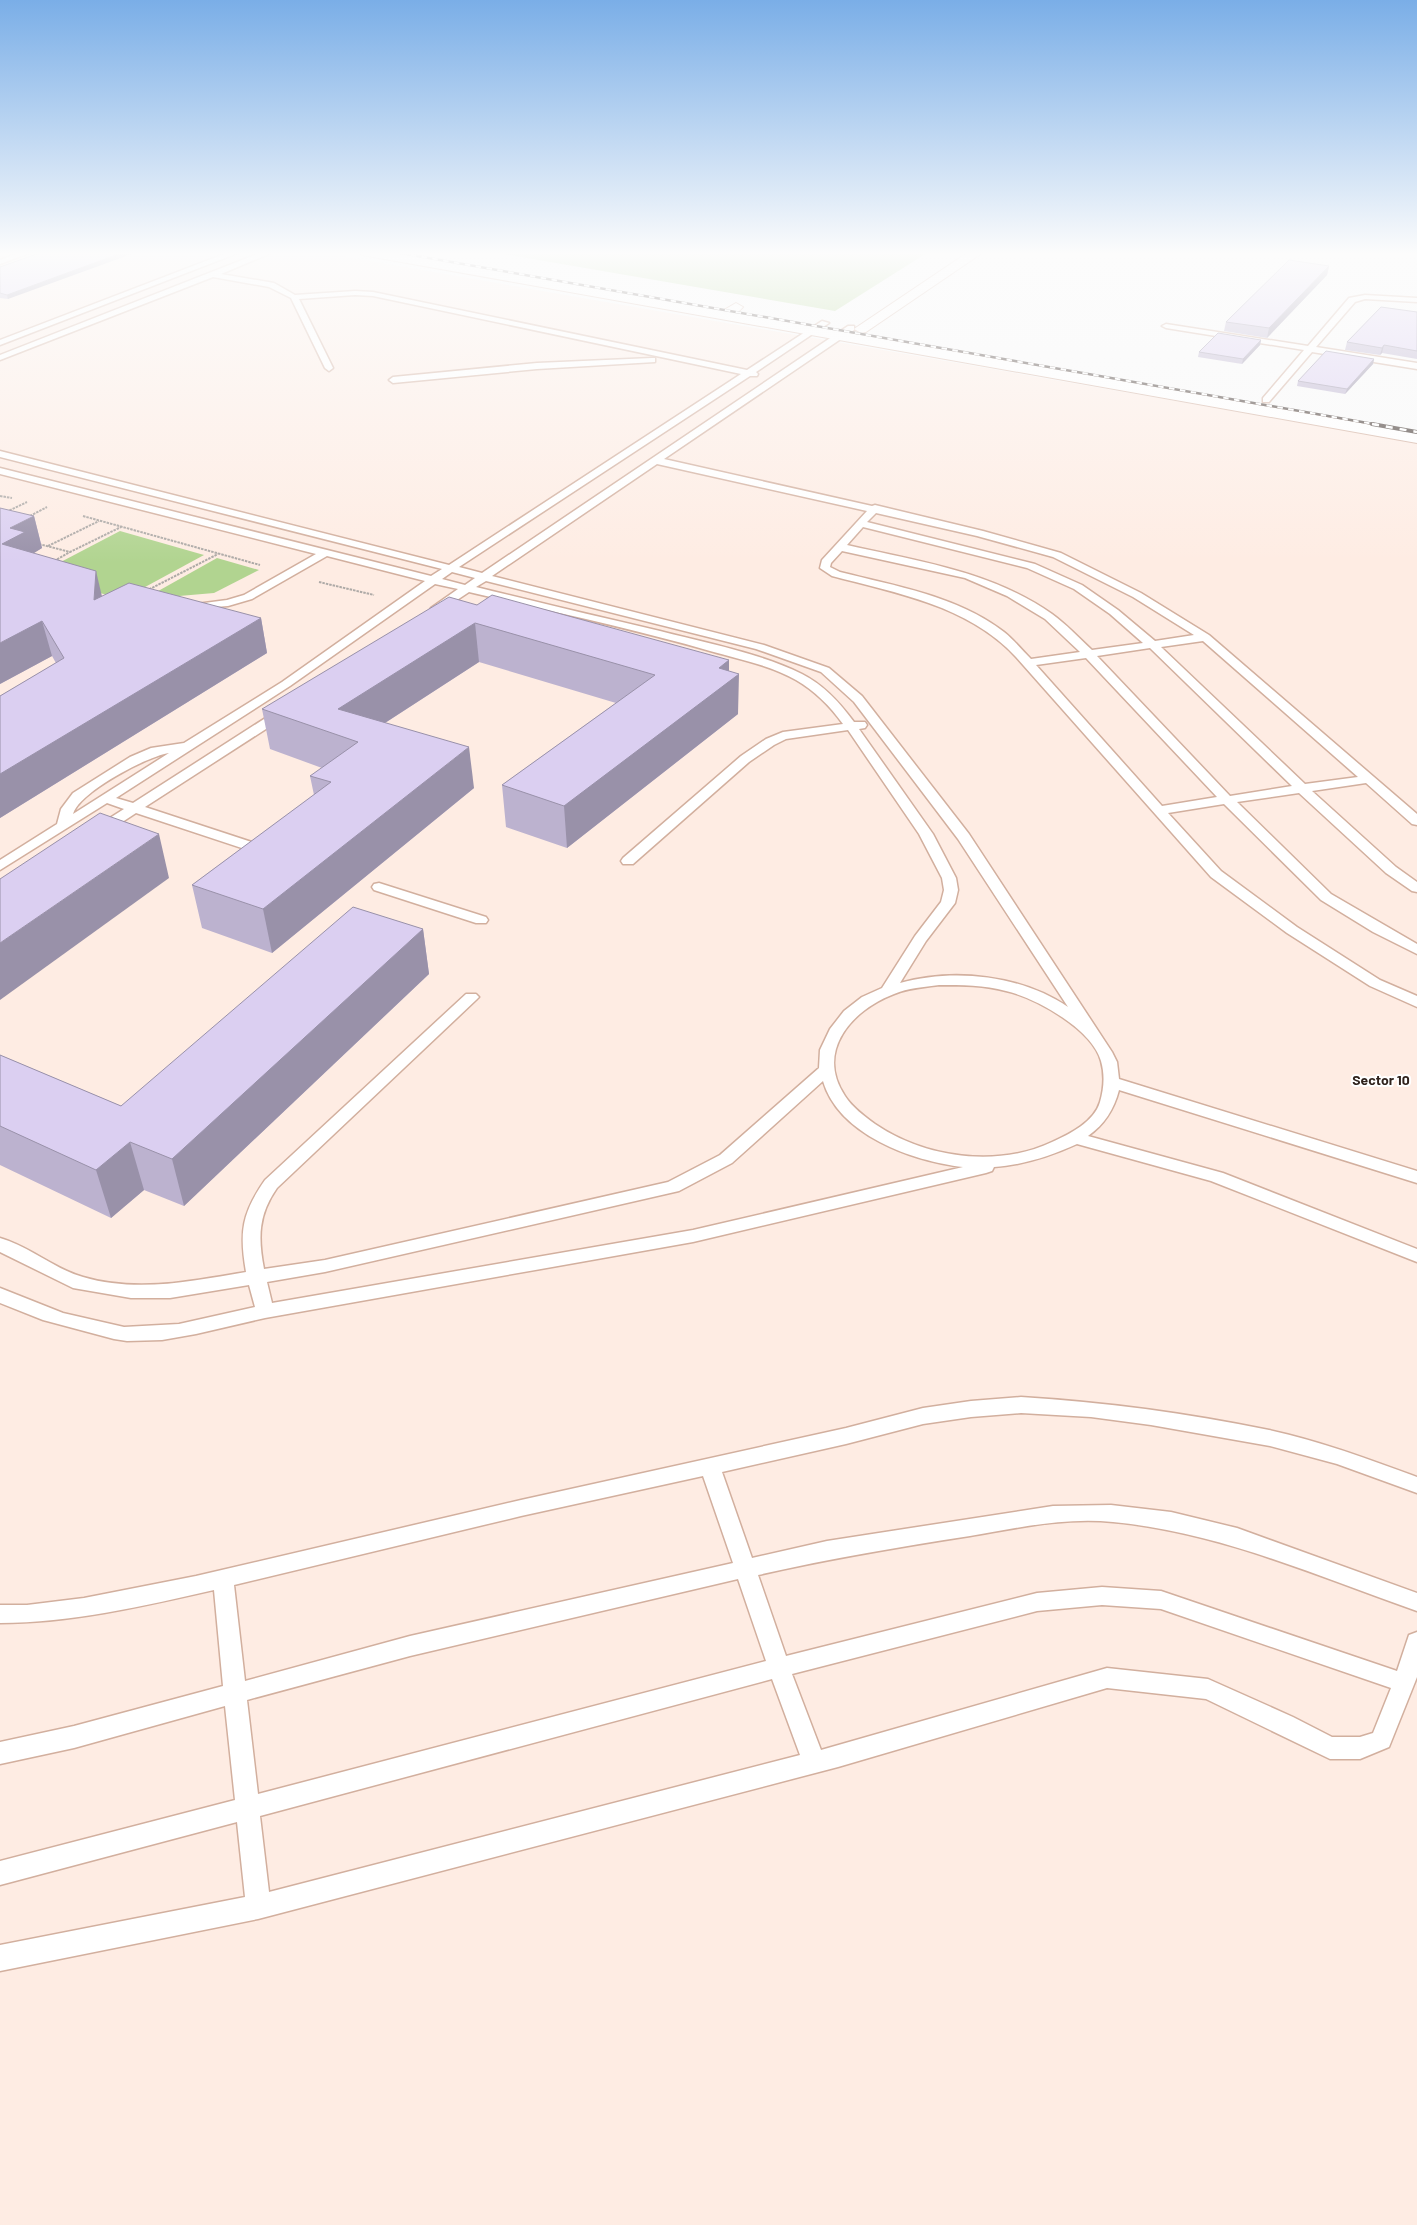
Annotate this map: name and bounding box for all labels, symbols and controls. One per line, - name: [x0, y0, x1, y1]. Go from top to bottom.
- district label: Sector 10: [1352, 1071, 1410, 1088]

